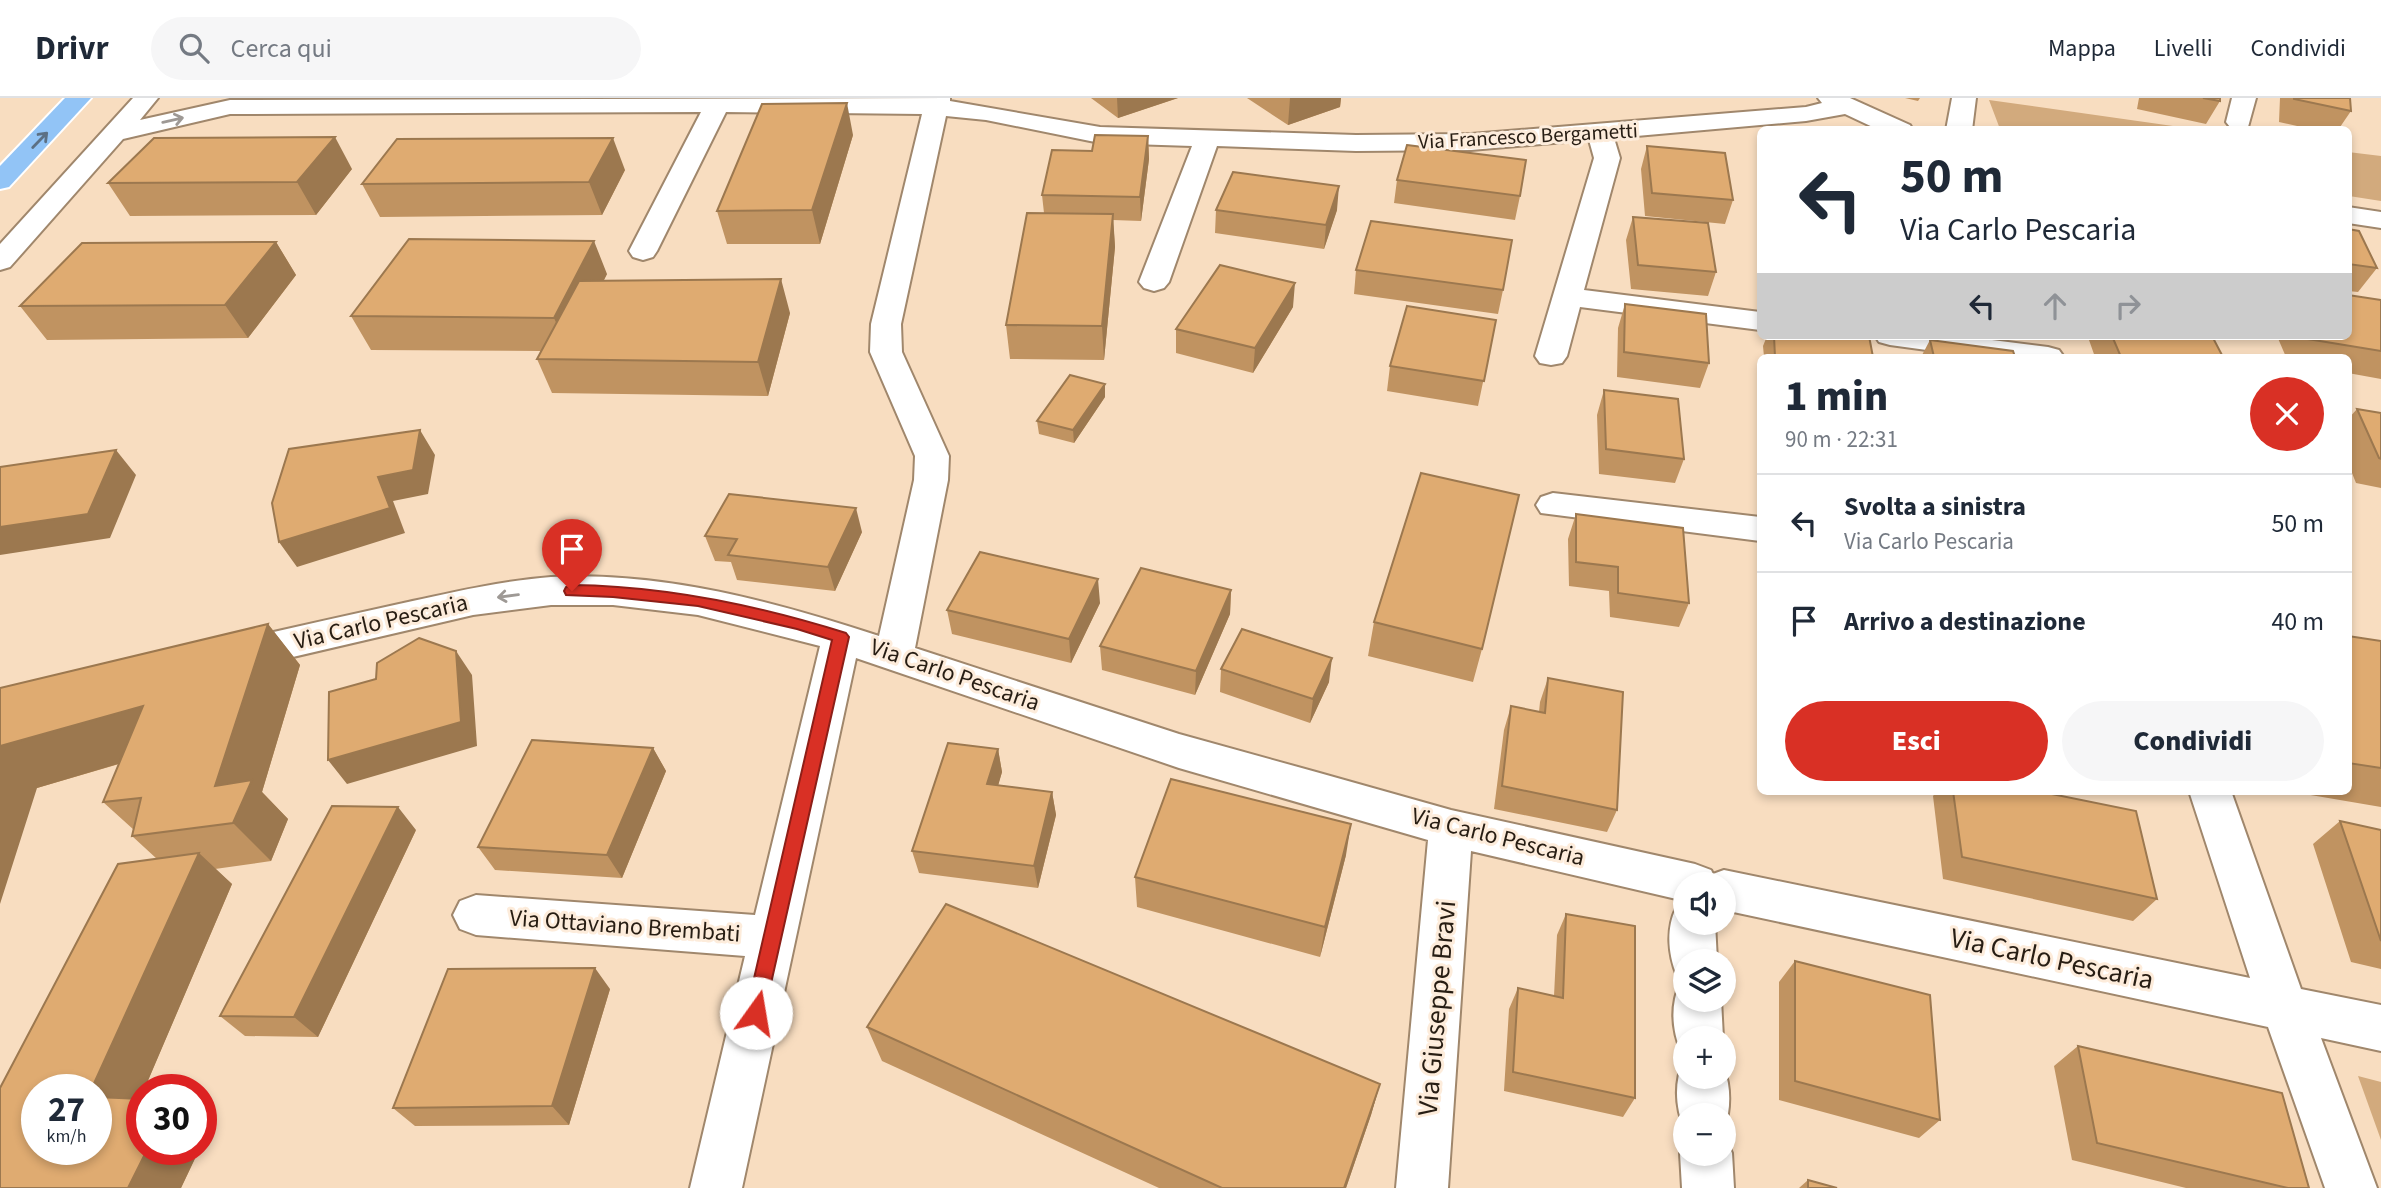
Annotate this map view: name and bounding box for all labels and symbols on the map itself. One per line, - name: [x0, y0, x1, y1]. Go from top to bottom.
- one-way arrow: [161, 113, 184, 126]
- street label: Via Francesco Bergametti: [1417, 115, 1639, 157]
- one-way arrow: [31, 131, 48, 148]
- pin: [542, 519, 602, 591]
- street label: Via Carlo Pescaria: [291, 585, 471, 659]
- one-way arrow: [498, 590, 520, 603]
- street label: Via Carlo Pescaria: [865, 630, 1045, 720]
- street label: Via Carlo Pescaria: [1408, 799, 1588, 875]
- street label: Via Giuseppe Bravi: [1408, 899, 1466, 1117]
- street label: Via Ottaviano Brembati: [508, 900, 742, 952]
- street label: Via Carlo Pescaria: [1947, 918, 2157, 1000]
- position arrow: [719, 976, 793, 1050]
- speed limit sign: 30: [126, 1074, 217, 1165]

